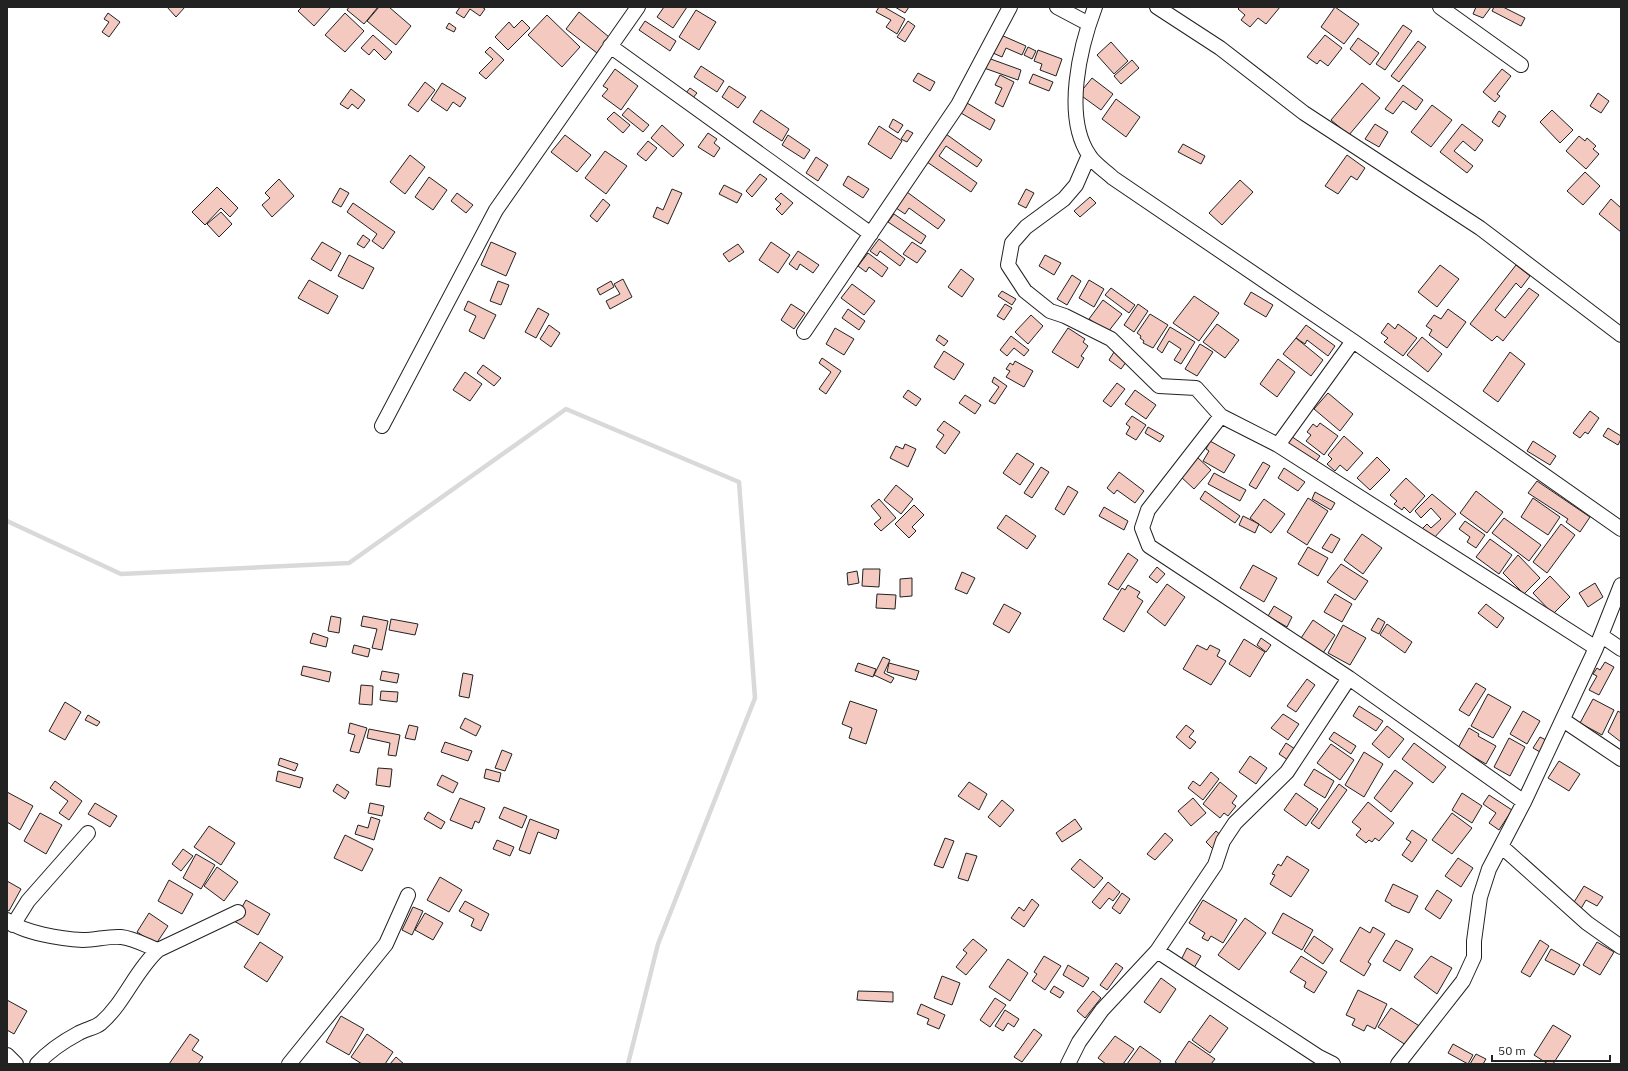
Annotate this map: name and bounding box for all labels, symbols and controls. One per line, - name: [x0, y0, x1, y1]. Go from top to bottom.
- scale bar: [1492, 1037, 1610, 1063]
- text: 50 m: [1498, 1043, 1526, 1058]

